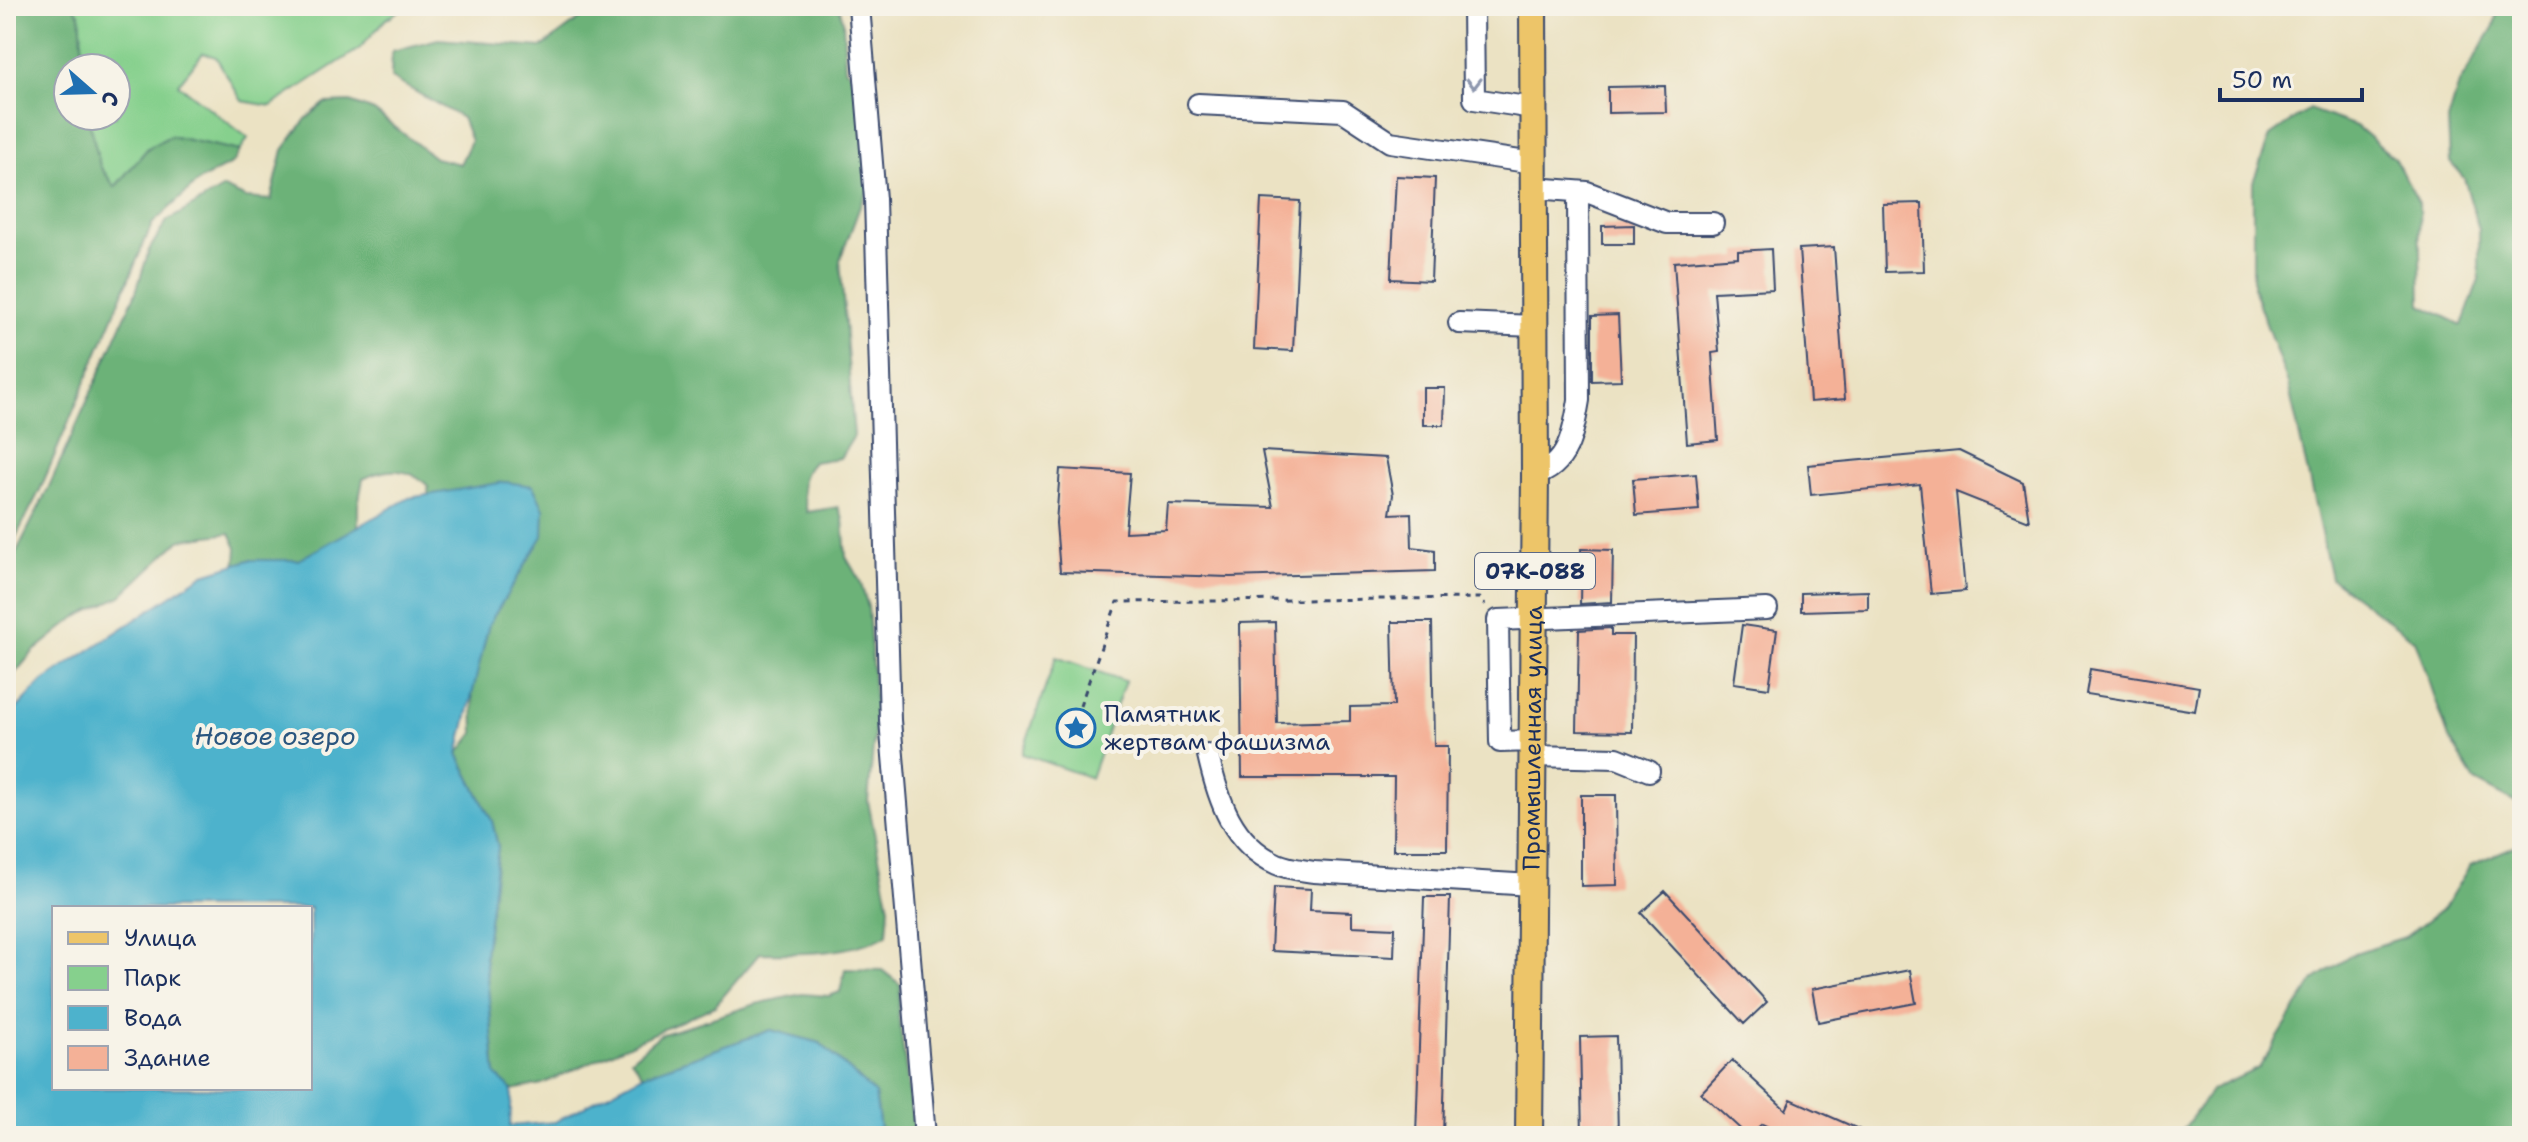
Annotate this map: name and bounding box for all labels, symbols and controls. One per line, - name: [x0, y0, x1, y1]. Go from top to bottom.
- north arrow: [52, 52, 132, 132]
- scale bar: [2220, 52, 2362, 102]
- text: 50 m: [2232, 64, 2292, 96]
- one-way arrow: [1465, 77, 1482, 90]
- text: С: [94, 87, 126, 110]
- road number: 07К-088: [1475, 553, 1595, 589]
- street label: Промышленная улица: [1515, 605, 1550, 871]
- place label: Памятник жертвам фашизма: [1104, 698, 1330, 758]
- place icon: Памятник жертвам фашизма: [1055, 707, 1097, 749]
- water label: Новое озеро: [194, 718, 356, 753]
- legend: [52, 906, 312, 1090]
- text: Улица: [124, 922, 197, 954]
- text: Парк: [124, 962, 181, 994]
- text: Вода: [124, 1002, 182, 1034]
- text: Здание: [124, 1042, 211, 1074]

